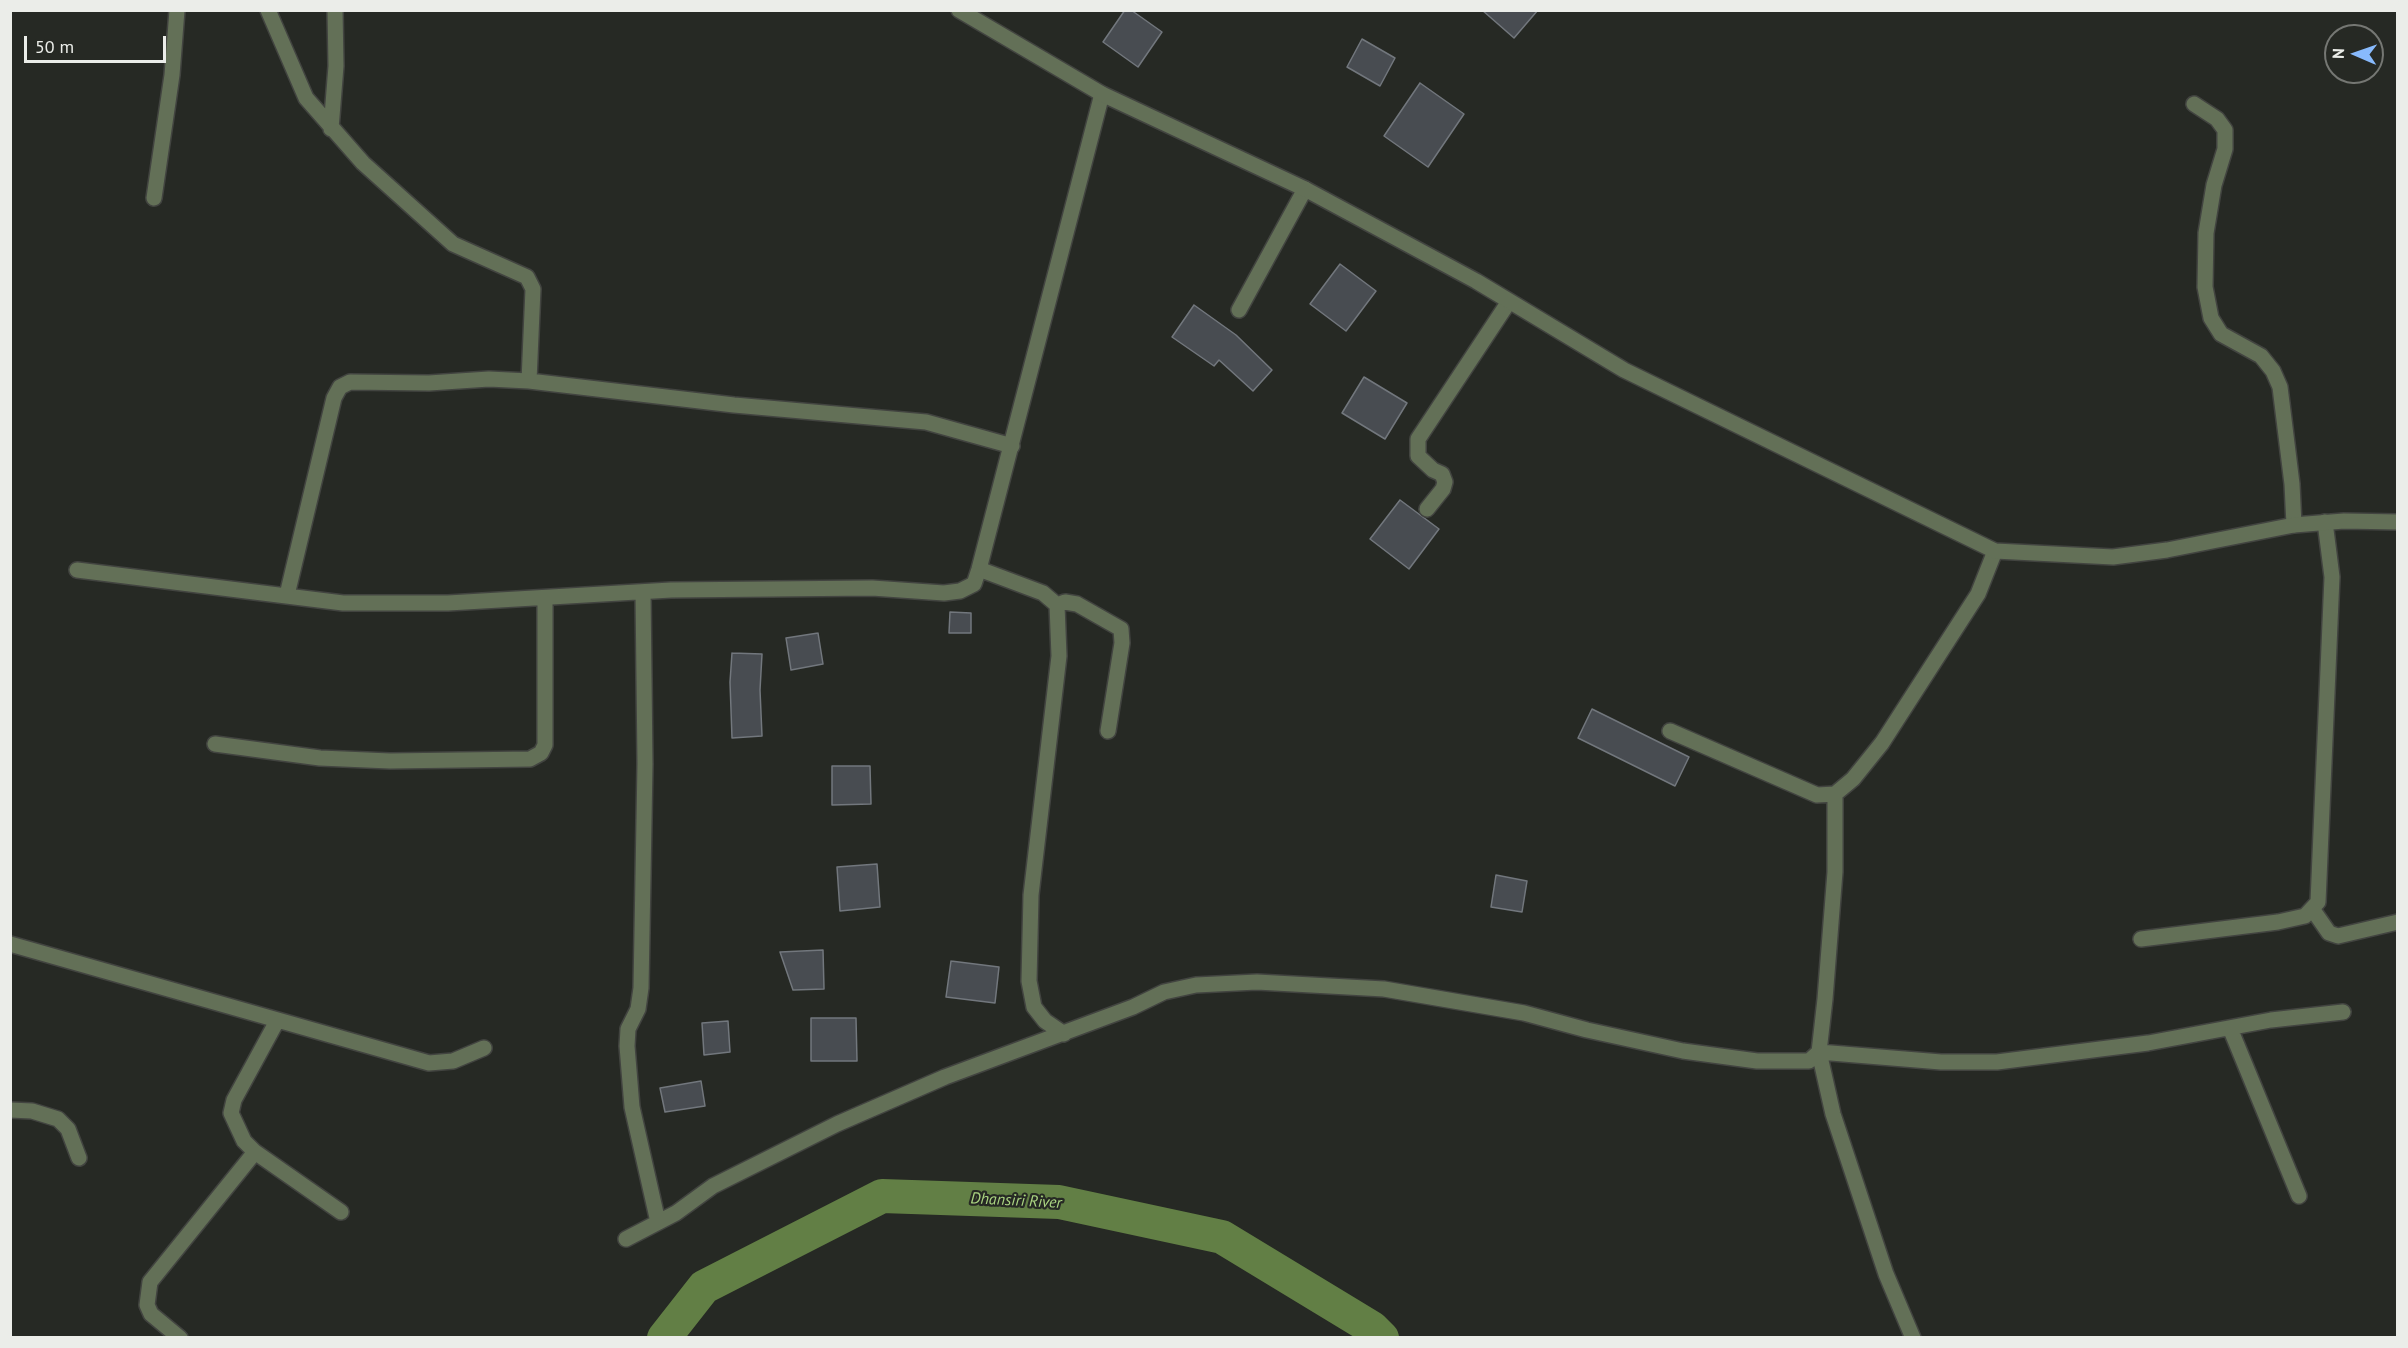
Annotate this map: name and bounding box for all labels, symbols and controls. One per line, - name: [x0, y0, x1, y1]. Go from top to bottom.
- scale bar: [27, 24, 170, 62]
- north arrow: [2324, 24, 2384, 84]
- text: 50 m: [35, 35, 74, 58]
- text: N: [2328, 48, 2348, 59]
- water label: Dhansiri River: [970, 1189, 1062, 1213]

